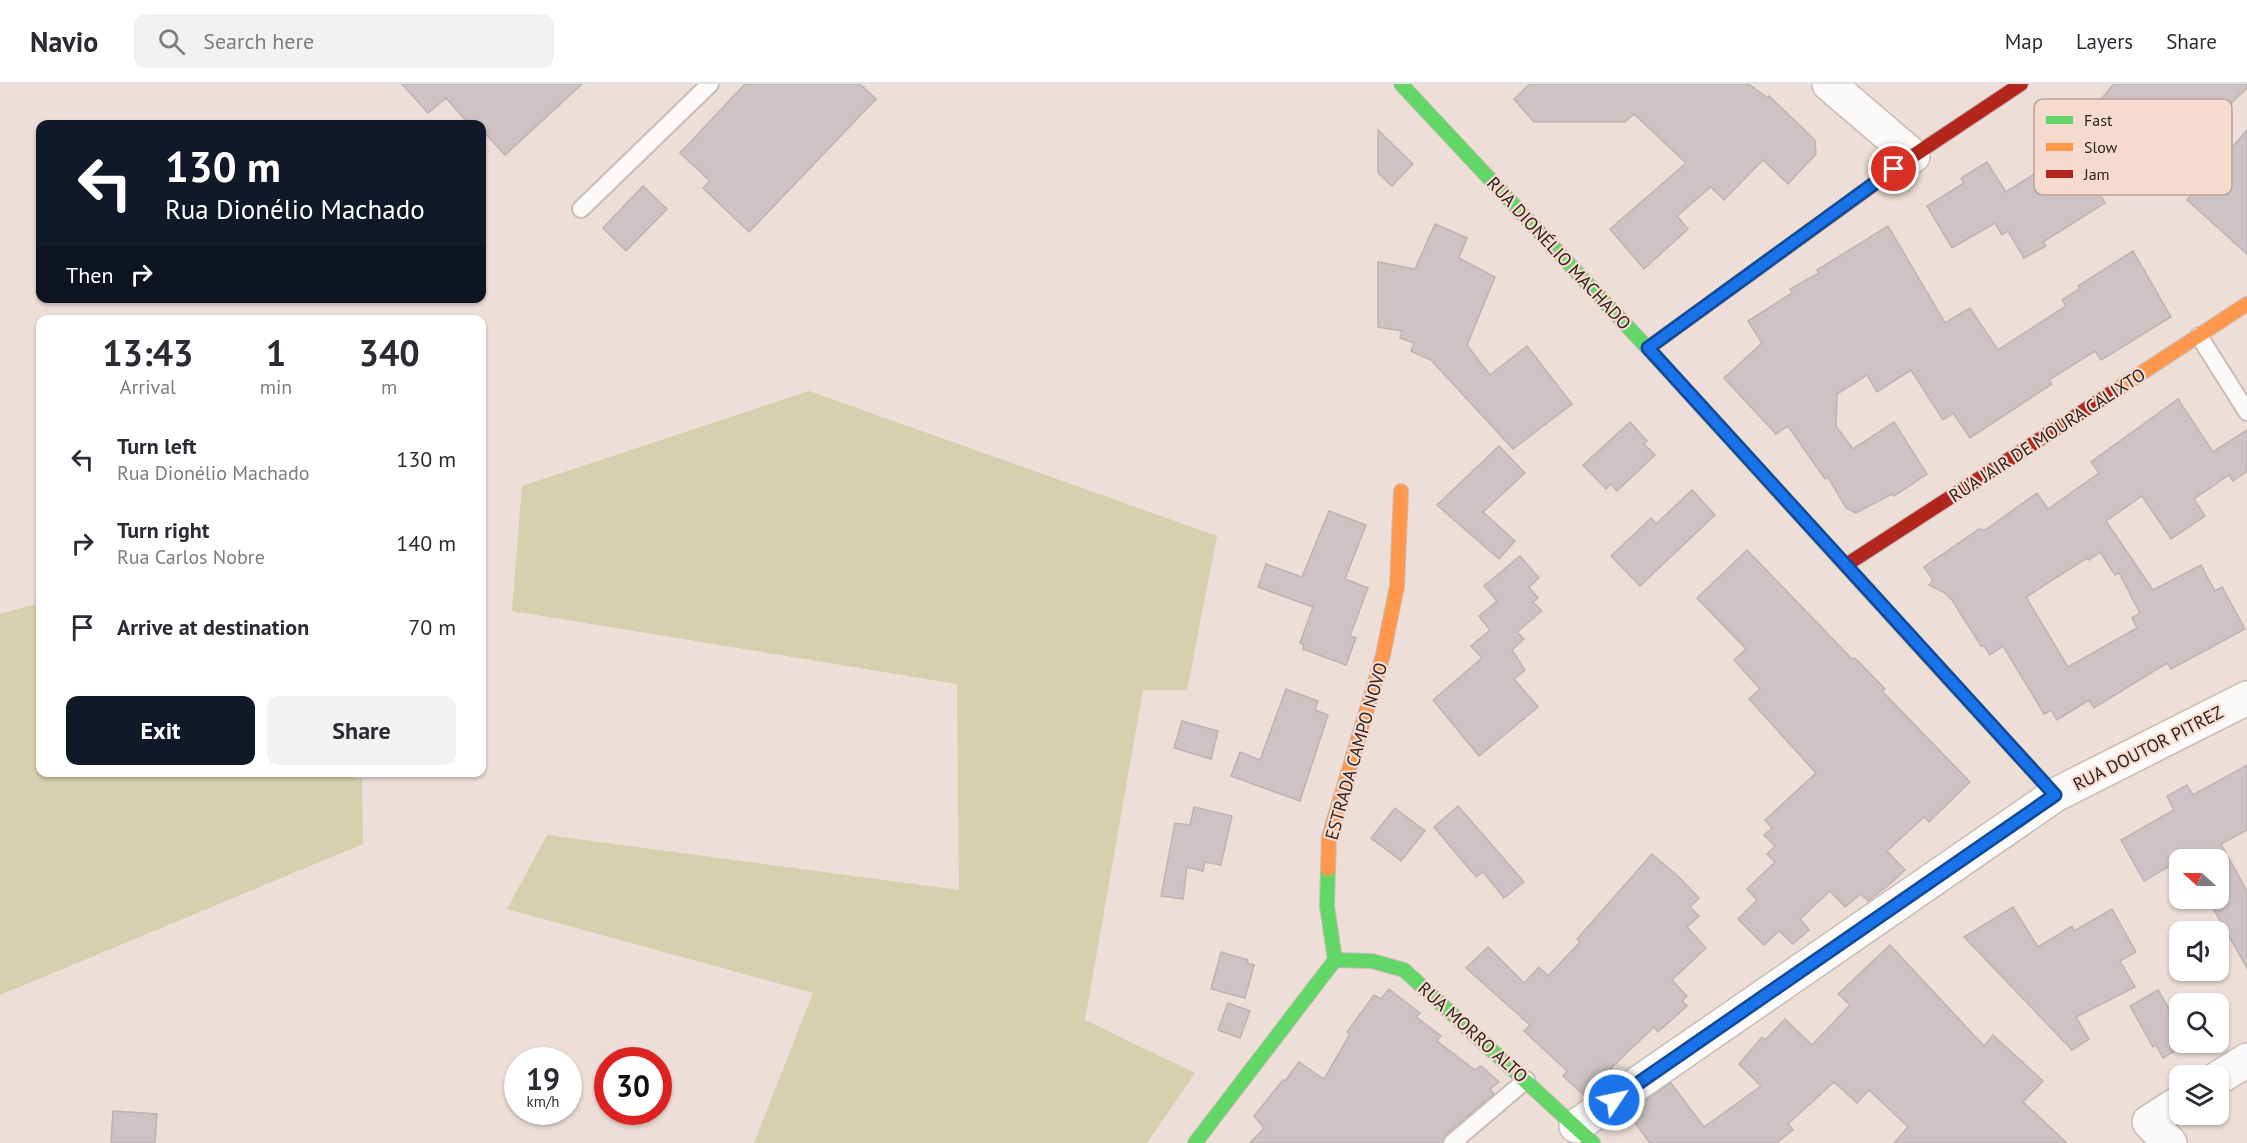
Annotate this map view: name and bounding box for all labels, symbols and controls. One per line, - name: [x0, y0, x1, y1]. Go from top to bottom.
- search box: [134, 14, 554, 68]
- text: Navio: [30, 23, 98, 60]
- icon: search: [155, 25, 188, 58]
- text: Search here: [203, 27, 314, 55]
- text: Map: [2005, 28, 2043, 55]
- text: Layers: [2076, 28, 2133, 55]
- text: Share: [2166, 28, 2217, 55]
- legend: [2034, 99, 2232, 195]
- text: Fast: [2084, 110, 2113, 130]
- text: Slow: [2084, 137, 2118, 157]
- text: 130 m: [165, 139, 281, 194]
- pin: [1868, 143, 1919, 194]
- icon: left: [66, 144, 144, 222]
- icon: arrive: [1877, 152, 1910, 185]
- text: Jam: [2083, 164, 2110, 184]
- street label: RUA DIONÉLIO MACHADO: [1482, 172, 1636, 334]
- text: Rua Dionélio Machado: [165, 192, 425, 226]
- icon: right: [125, 258, 158, 291]
- text: Then: [66, 261, 113, 289]
- text: 13:43: [102, 329, 194, 376]
- text: 1: [266, 329, 286, 376]
- text: 340: [359, 329, 420, 376]
- street label: RUA JAIR DE MOURA CALIXTO: [1944, 363, 2150, 507]
- text: Arrival: [120, 374, 176, 400]
- text: min: [260, 374, 292, 400]
- text: m: [381, 374, 397, 400]
- text: Turn left: [117, 432, 197, 460]
- icon: left: [66, 443, 99, 476]
- text: 130 m: [396, 445, 456, 473]
- text: Rua Dionélio Machado: [117, 460, 309, 486]
- text: Turn right: [117, 516, 209, 544]
- icon: right: [66, 527, 99, 560]
- text: 140 m: [396, 529, 456, 557]
- text: Rua Carlos Nobre: [117, 544, 265, 570]
- icon: arrive: [66, 611, 99, 644]
- text: Arrive at destination: [117, 613, 309, 641]
- text: 70 m: [408, 613, 456, 641]
- street label: ESTRADA CAMPO NOVO: [1320, 660, 1392, 842]
- button: Exit: [66, 696, 255, 765]
- button: Share: [267, 696, 456, 765]
- street label: RUA DOUTOR PITREZ: [2069, 700, 2227, 796]
- north arrow: [2169, 849, 2229, 909]
- map controls: [2169, 849, 2229, 1125]
- button: sound: [2169, 921, 2229, 981]
- street label: RUA MORRO ALTO: [1413, 977, 1533, 1087]
- button: search: [2169, 993, 2229, 1053]
- speed limit sign: 30: [594, 1047, 672, 1125]
- text: 19: [526, 1059, 560, 1098]
- button: layers: [2169, 1065, 2229, 1125]
- position arrow: [1582, 1068, 1646, 1132]
- text: km/h: [527, 1092, 559, 1111]

